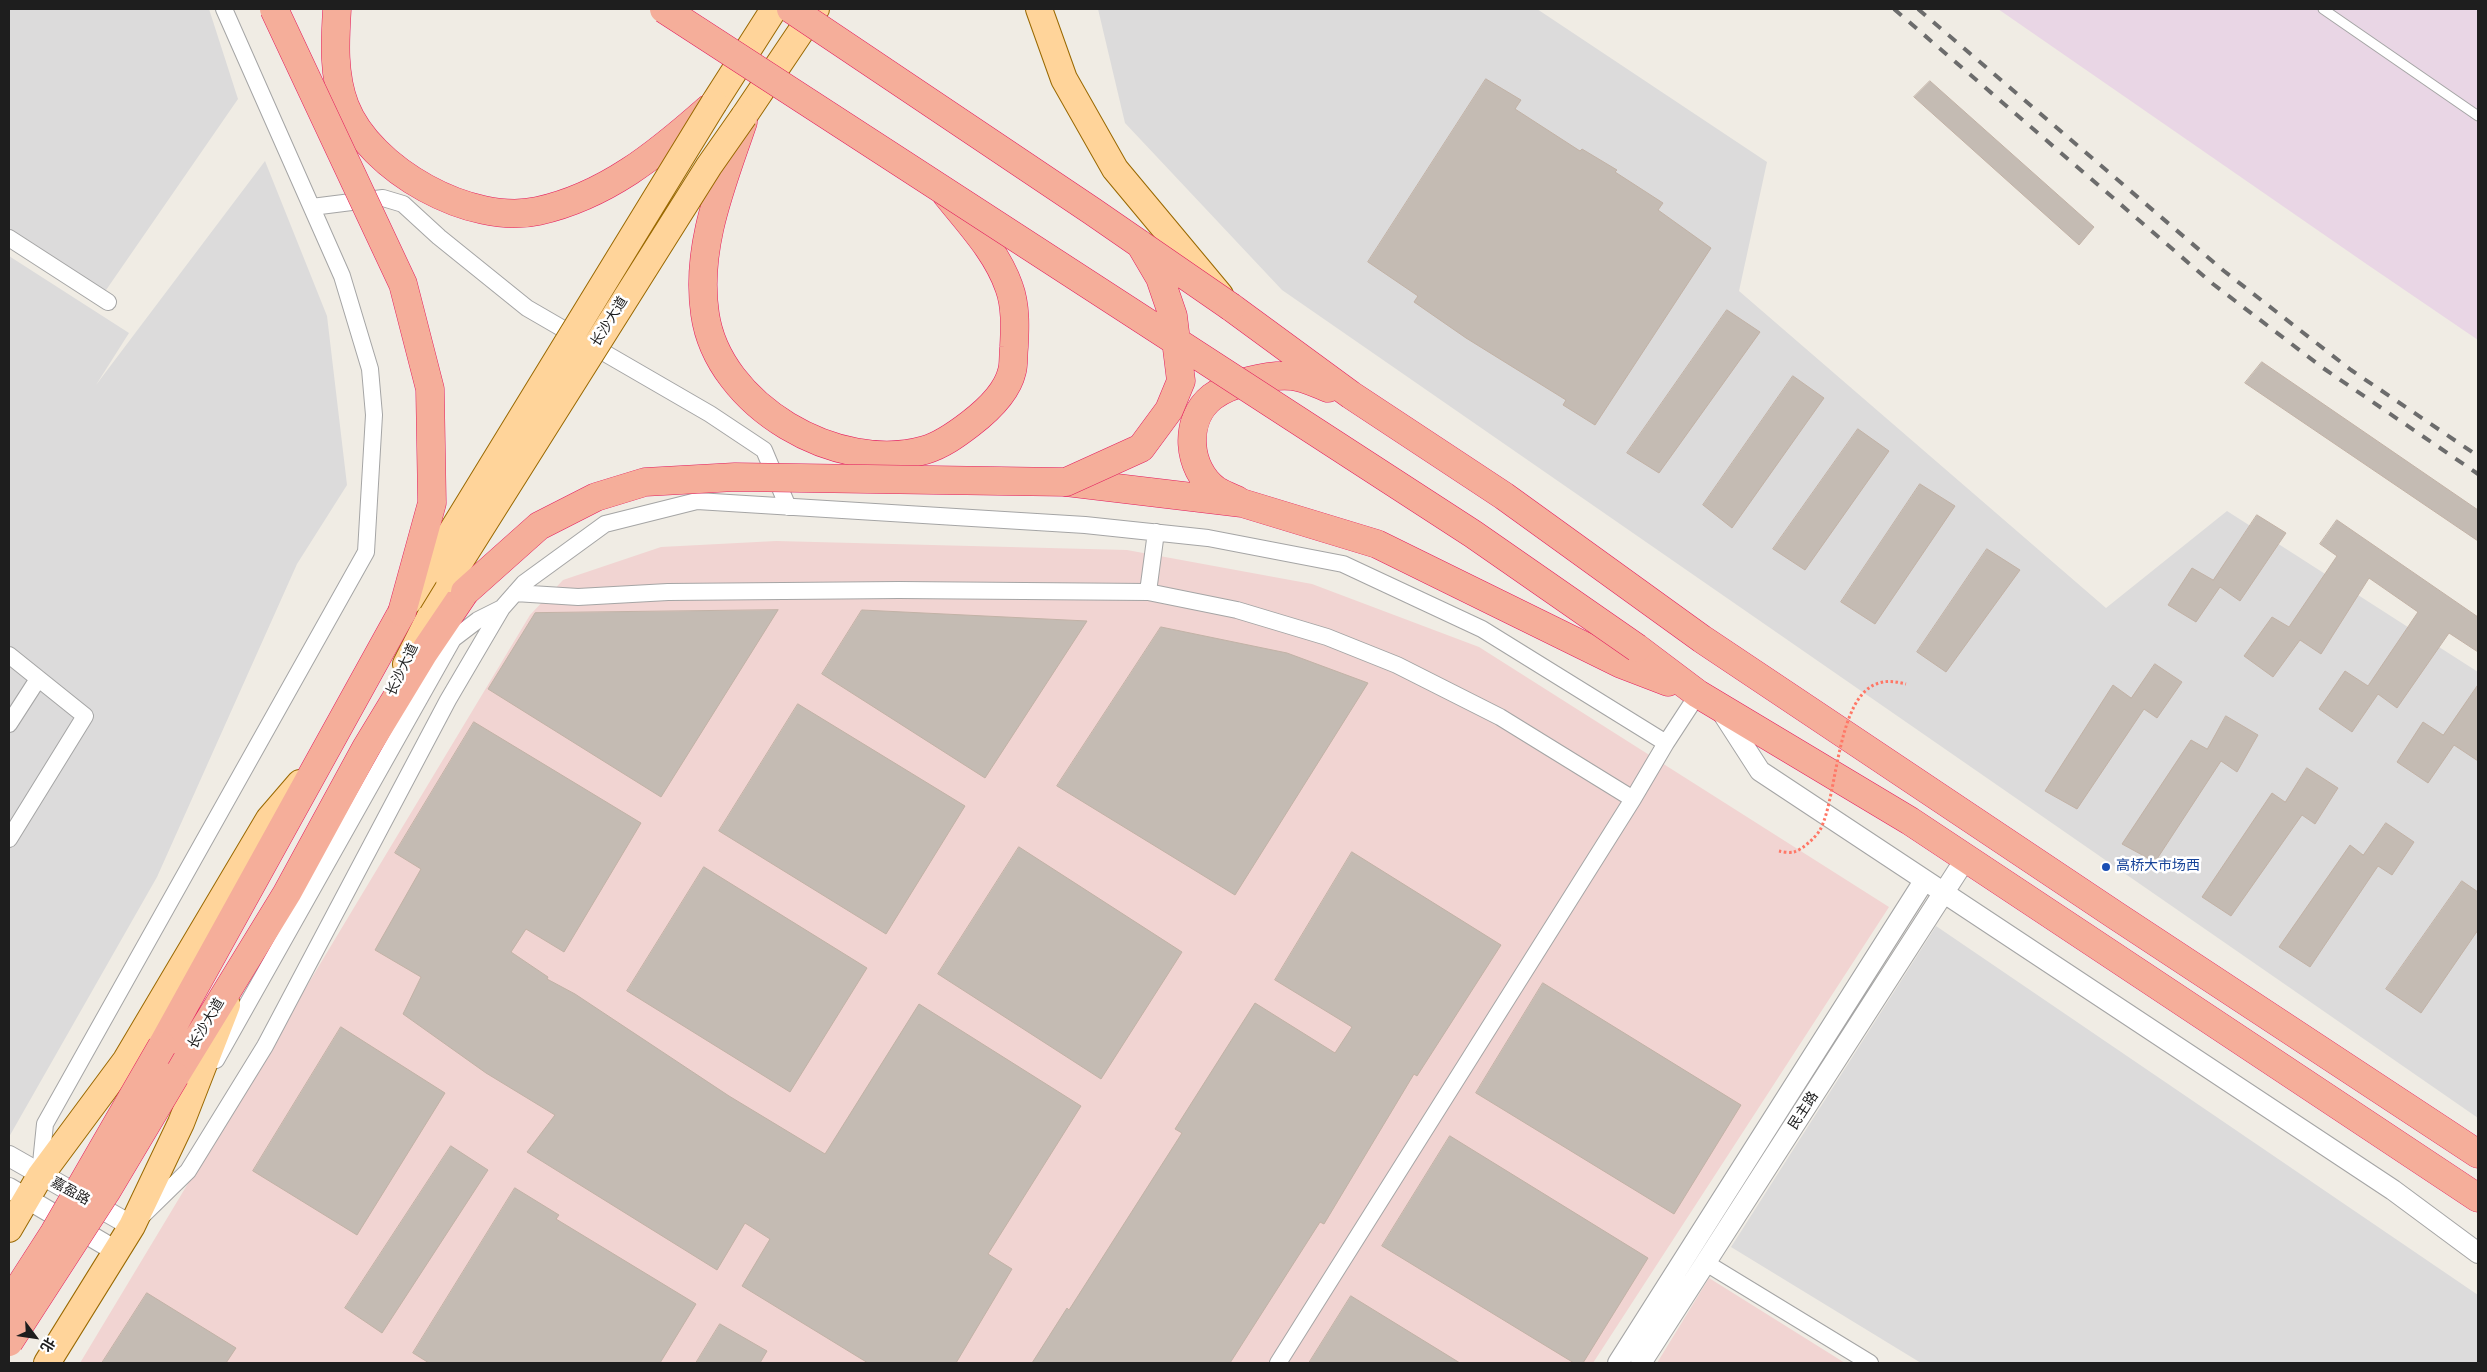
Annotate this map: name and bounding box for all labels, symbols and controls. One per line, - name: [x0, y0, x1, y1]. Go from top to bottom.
- street label: 长沙大道: [588, 294, 632, 350]
- street label: 长沙大道: [384, 641, 422, 699]
- place label: 高桥大市场西: [2116, 859, 2200, 875]
- marker: 高桥大市场西: [2100, 861, 2112, 873]
- street label: 长沙大道: [185, 996, 229, 1052]
- street label: 民主路: [1786, 1089, 1822, 1133]
- street label: 嘉盈路: [48, 1174, 92, 1210]
- north arrow: [10, 1312, 60, 1362]
- text: 北: [36, 1334, 60, 1356]

